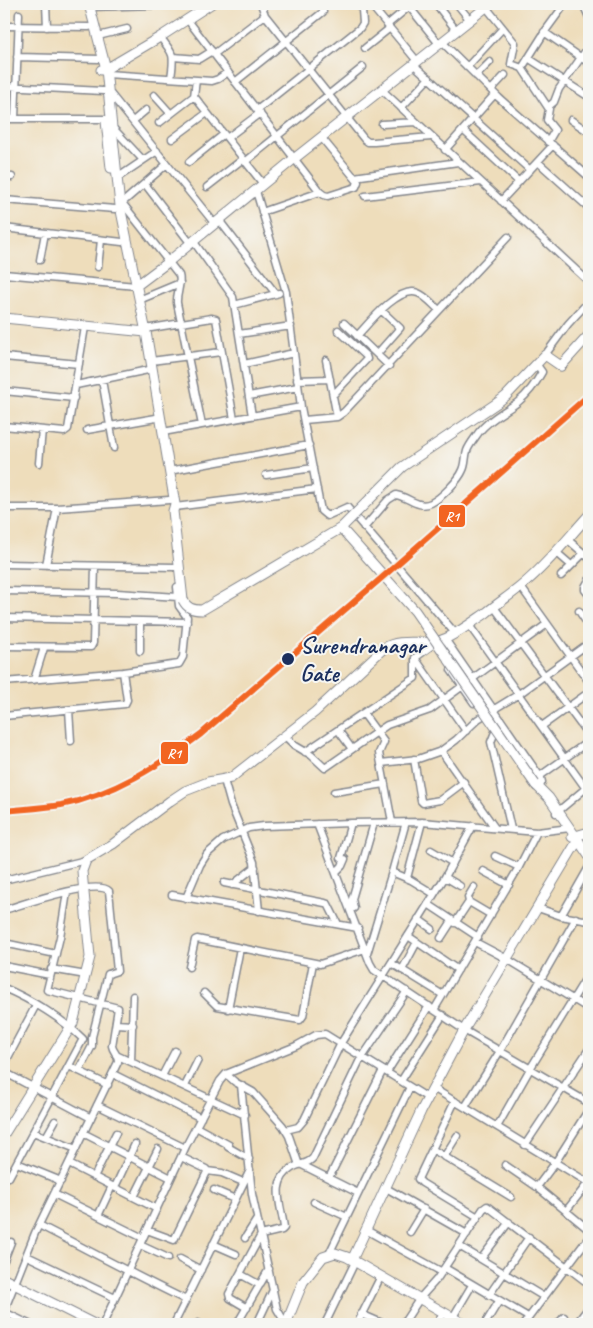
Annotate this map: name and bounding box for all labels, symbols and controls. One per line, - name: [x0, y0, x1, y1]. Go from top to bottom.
- line badge: R1: [438, 504, 466, 528]
- text: R1: [445, 508, 461, 525]
- place label: Surendranagar Gate: [300, 630, 428, 688]
- marker: Surendranagar Gate: [280, 651, 296, 667]
- line badge: R1: [160, 741, 189, 765]
- text: R1: [167, 745, 183, 762]

